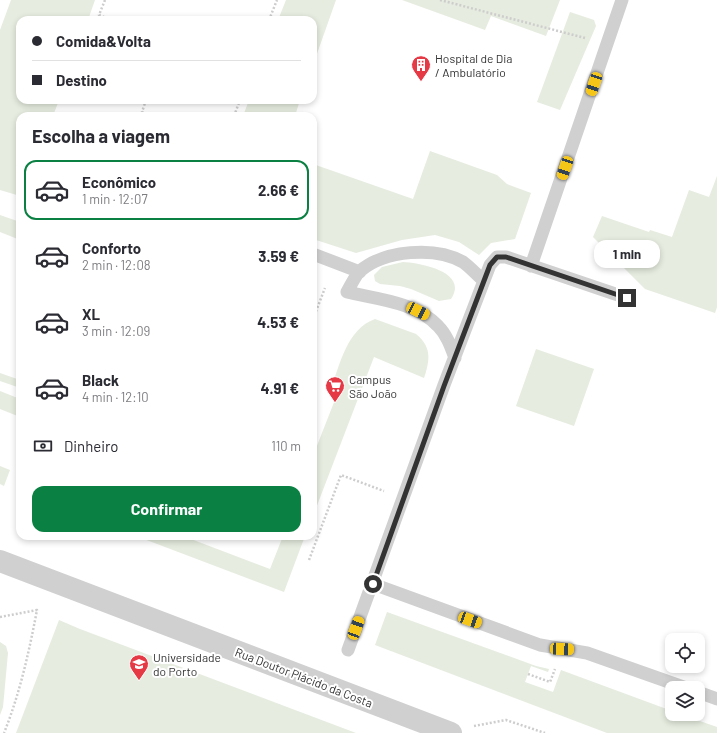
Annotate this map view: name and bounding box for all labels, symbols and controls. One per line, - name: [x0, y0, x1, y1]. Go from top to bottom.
- text: Comida&Volta: [56, 32, 151, 50]
- place label: Hospital de Dia / Ambulatório: [435, 51, 512, 79]
- building icon: Hospital de Dia / Ambulatório: [410, 54, 432, 82]
- text: Destino: [56, 71, 107, 89]
- car: [584, 71, 604, 97]
- text: Escolha a viagem: [32, 125, 170, 147]
- car: [555, 155, 575, 181]
- icon: car: [34, 172, 70, 208]
- text: Econômico: [82, 173, 156, 191]
- text: 2.66 €: [258, 181, 299, 199]
- text: 1 min · 12:07: [82, 191, 148, 207]
- icon: car: [34, 238, 70, 274]
- text: Conforto: [82, 239, 141, 257]
- callout: 1 min: [594, 240, 660, 268]
- text: 1 min: [613, 246, 641, 262]
- text: 3.59 €: [258, 247, 299, 265]
- text: 2 min · 12:08: [82, 257, 151, 273]
- route end: [618, 289, 636, 307]
- car: [405, 300, 431, 322]
- icon: car: [34, 304, 70, 340]
- text: XL: [82, 305, 100, 323]
- text: 4.53 €: [257, 313, 299, 331]
- text: 3 min · 12:09: [82, 323, 150, 339]
- icon: car: [34, 370, 70, 406]
- text: Black: [82, 371, 119, 389]
- place label: Campus São João: [349, 372, 397, 400]
- supermarket icon: Campus São João: [324, 375, 346, 403]
- text: 4.91 €: [260, 379, 299, 397]
- text: 4 min · 12:10: [82, 389, 149, 405]
- icon: cash: [32, 435, 54, 457]
- text: Dinheiro: [64, 437, 119, 455]
- text: 110 m: [271, 438, 301, 454]
- button: Confirmar: [32, 486, 301, 532]
- route start: [364, 575, 382, 593]
- car: [457, 610, 483, 630]
- car: [346, 615, 366, 641]
- map controls: [665, 633, 705, 721]
- button: locate: [665, 633, 705, 673]
- car: [550, 643, 574, 655]
- street label: Rua Doutor Plácido da Costa: [233, 644, 375, 710]
- place label: Universidade do Porto: [153, 650, 221, 678]
- school or university icon: Universidade do Porto: [128, 653, 150, 681]
- button: layers: [665, 681, 705, 721]

